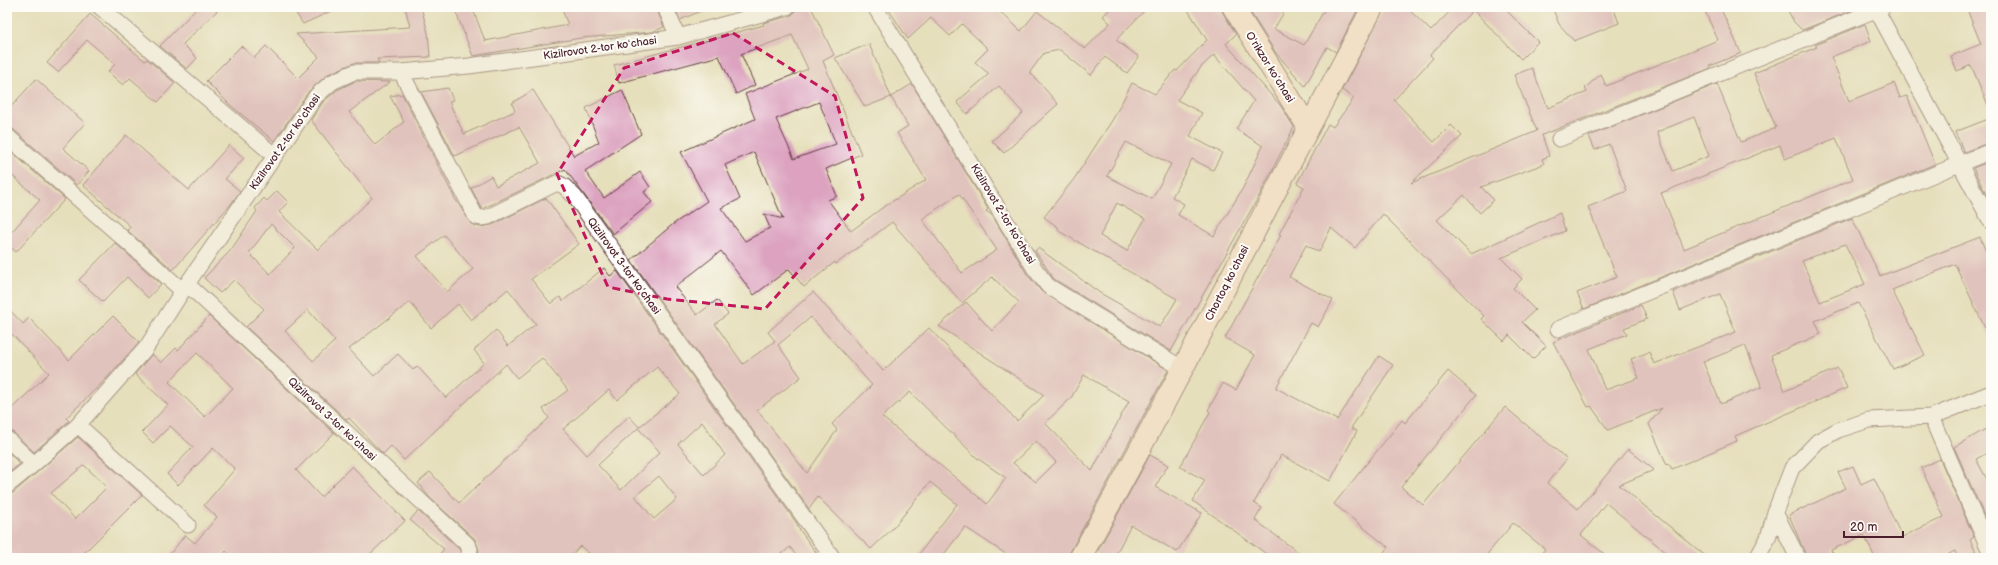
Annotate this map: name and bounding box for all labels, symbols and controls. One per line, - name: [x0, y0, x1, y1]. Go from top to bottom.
- street label: Oʻrikzor koʻchasi: [1243, 29, 1297, 105]
- street label: Kizilrovot 2-tor koʻchasi: [542, 34, 658, 62]
- street label: Kizilrovot 2-tor koʻchasi: [247, 91, 323, 193]
- street label: Kizilrovot 2-tor koʻchasi: [968, 162, 1038, 266]
- street label: Qizilrovot 3-tor koʻchasi: [585, 215, 663, 317]
- street label: Chortoq koʻchasi: [1202, 243, 1252, 323]
- street label: Qizilrovot 3-tor koʻchasi: [285, 375, 379, 463]
- scale bar: [1844, 513, 1903, 539]
- text: 20 m: [1850, 520, 1877, 535]

